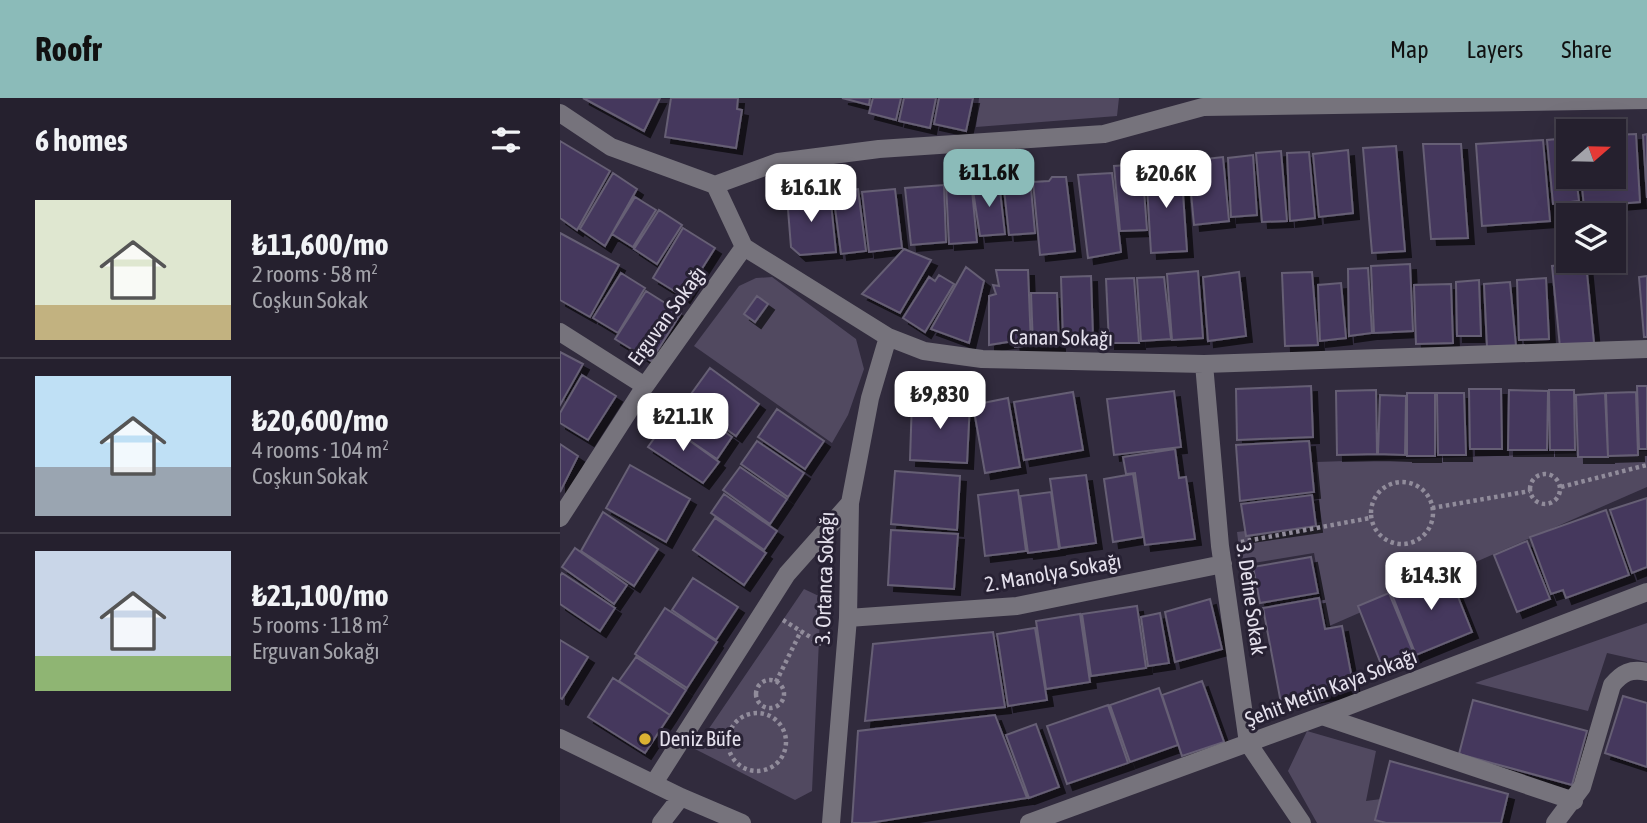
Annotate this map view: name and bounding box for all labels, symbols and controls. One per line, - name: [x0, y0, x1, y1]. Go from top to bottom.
- text: Roofr: [35, 30, 101, 68]
- text: Map: [1390, 36, 1429, 63]
- text: Layers: [1467, 36, 1523, 63]
- text: Share: [1561, 36, 1612, 63]
- north arrow: [1556, 119, 1626, 189]
- map controls: [1556, 119, 1626, 273]
- icon: filters: [487, 121, 525, 159]
- text: 6 homes: [35, 123, 128, 157]
- pin: ₺11.6K: [932, 150, 1046, 209]
- pin: ₺20.6K: [1109, 150, 1223, 210]
- text: ₺11.6K: [959, 159, 1019, 185]
- text: ₺20.6K: [1136, 160, 1196, 186]
- pin: ₺16.1K: [754, 164, 868, 224]
- text: ₺16.1K: [781, 174, 841, 200]
- button: layers: [1556, 203, 1626, 273]
- text: ₺11,600/mo: [252, 227, 389, 261]
- icon: home: [91, 228, 175, 312]
- text: 2 rooms · 58 m²: [252, 261, 378, 287]
- street label: Erguvan Sokağı: [622, 261, 710, 370]
- text: Coşkun Sokak: [252, 287, 368, 313]
- street label: Canan Sokağı: [1009, 324, 1113, 350]
- pin: ₺9,830: [883, 372, 997, 431]
- text: ₺9,830: [911, 381, 969, 407]
- pin: ₺21.1K: [626, 394, 740, 453]
- text: ₺20,600/mo: [252, 403, 389, 437]
- text: ₺21.1K: [653, 403, 713, 429]
- icon: home: [91, 404, 175, 488]
- text: 4 rooms · 104 m²: [252, 437, 389, 463]
- text: Coşkun Sokak: [252, 463, 368, 489]
- street label: 3. Ortanca Sokağı: [810, 511, 838, 645]
- street label: 3. Defne Sokak: [1232, 541, 1272, 657]
- street label: 2. Manolya Sokağı: [983, 548, 1123, 596]
- pin: ₺14.3K: [1374, 552, 1488, 612]
- text: ₺14.3K: [1401, 562, 1461, 588]
- text: ₺21,100/mo: [252, 578, 389, 612]
- icon: home: [91, 579, 175, 663]
- text: 5 rooms · 118 m²: [252, 612, 389, 638]
- text: Erguvan Sokağı: [252, 638, 380, 664]
- street label: Şehit Metin Kaya Sokağı: [1241, 643, 1420, 731]
- place label: Deniz Büfe: [659, 726, 741, 750]
- marker: Deniz Büfe: [637, 731, 653, 747]

